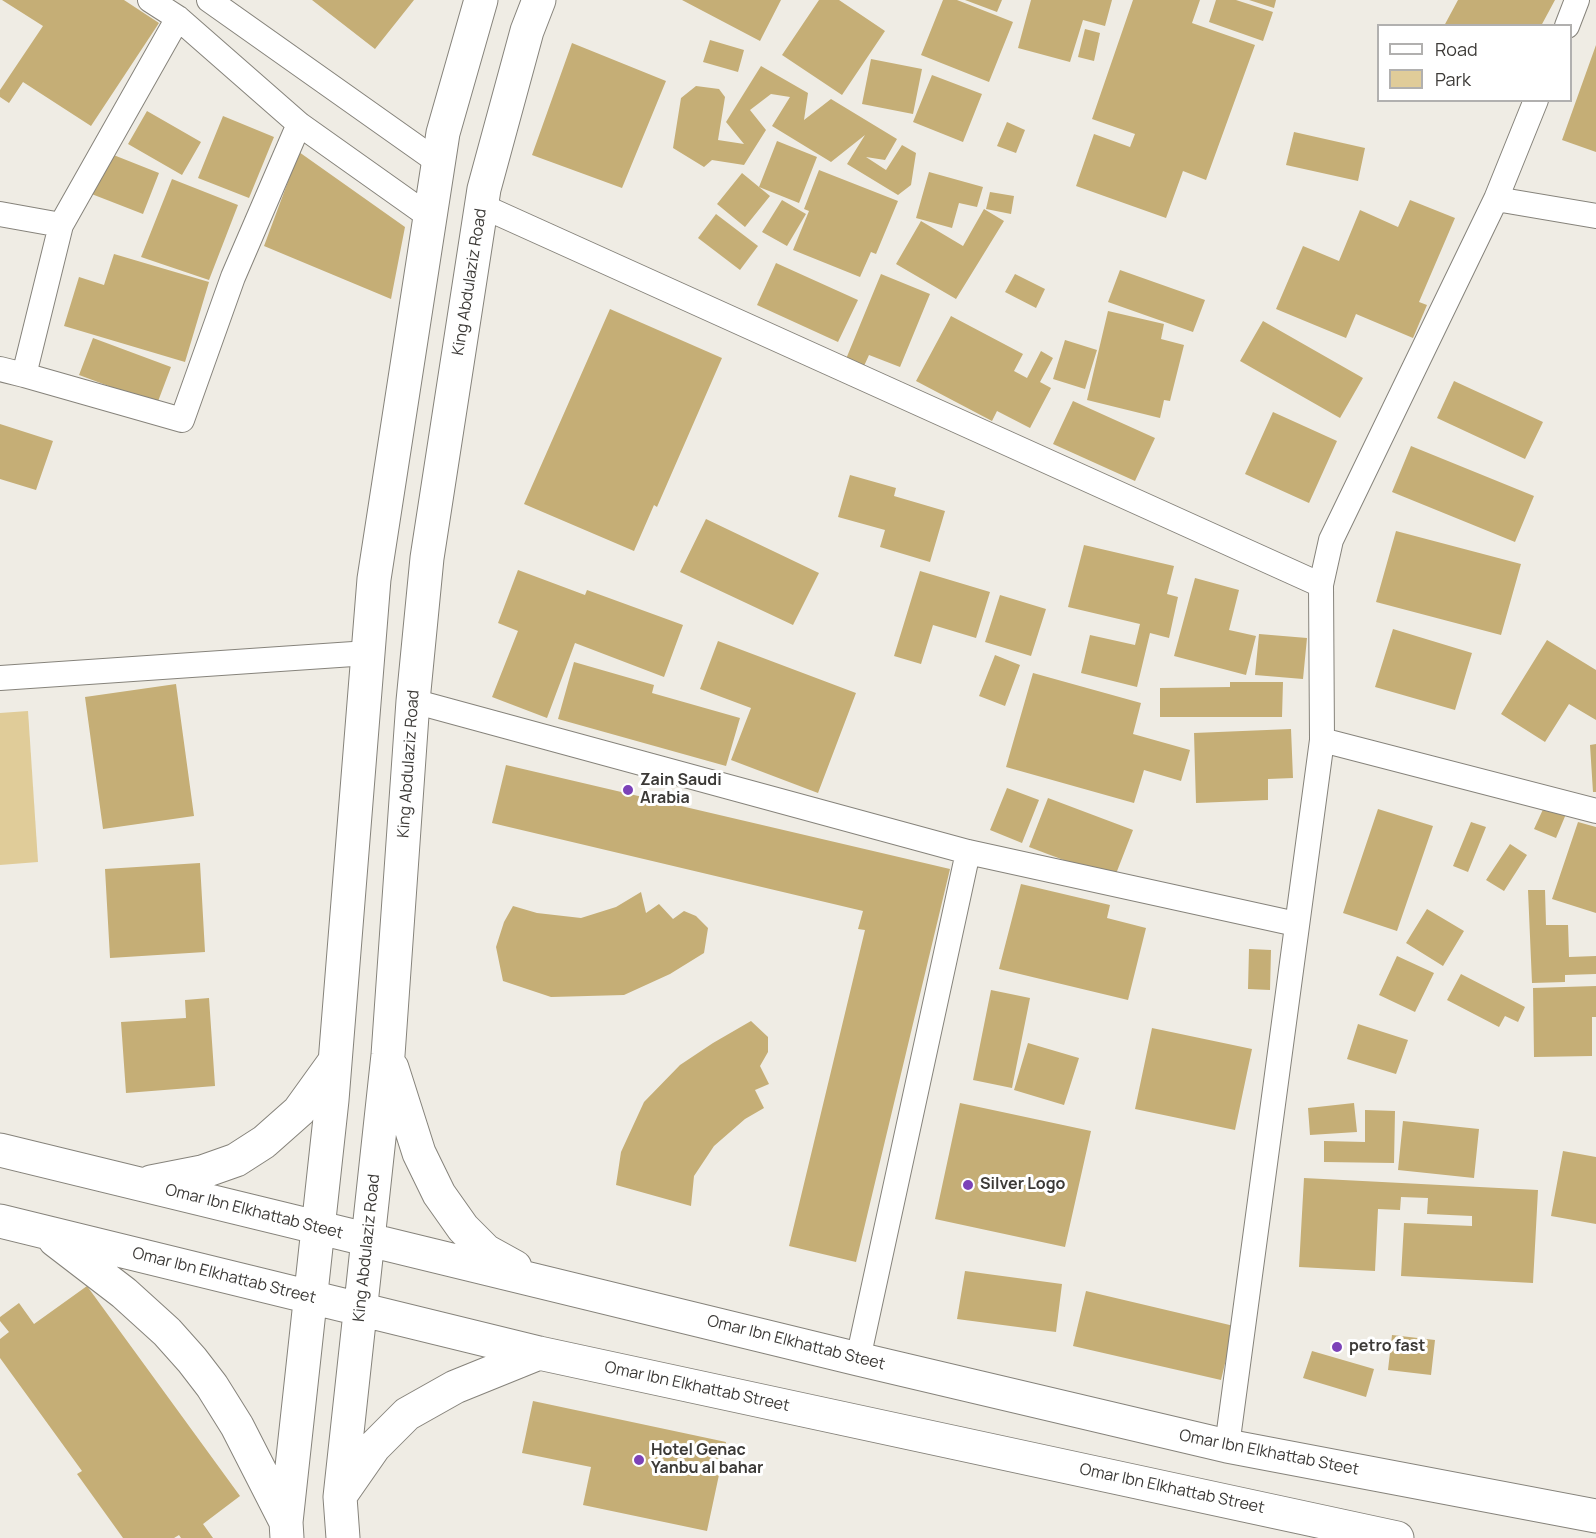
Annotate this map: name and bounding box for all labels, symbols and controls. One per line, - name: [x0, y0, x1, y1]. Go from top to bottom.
- legend: [1377, 24, 1572, 102]
- text: Road: [1435, 37, 1478, 61]
- text: Park: [1435, 67, 1471, 91]
- street label: King Abdulaziz Road: [449, 207, 491, 357]
- street label: King Abdulaziz Road: [394, 689, 424, 839]
- place label: Zain Saudi Arabia: [640, 771, 722, 809]
- marker: Zain Saudi Arabia: [621, 783, 635, 797]
- street label: King Abdulaziz Road: [350, 1173, 384, 1323]
- place label: Silver Logo: [980, 1175, 1065, 1195]
- marker: Silver Logo: [961, 1178, 975, 1192]
- street label: Omar Ibn Elkhattab Steet: [163, 1181, 345, 1243]
- street label: Omar Ibn Elkhattab Street: [130, 1244, 318, 1308]
- street label: Omar Ibn Elkhattab Steet: [705, 1312, 887, 1374]
- place label: petro fast: [1349, 1337, 1425, 1357]
- marker: petro fast: [1330, 1340, 1344, 1354]
- street label: Omar Ibn Elkhattab Street: [603, 1358, 791, 1416]
- street label: Omar Ibn Elkhattab Steet: [1178, 1426, 1360, 1480]
- place label: Hotel Genac Yanbu al bahar: [651, 1441, 763, 1479]
- marker: Hotel Genac Yanbu al bahar: [632, 1453, 646, 1467]
- street label: Omar Ibn Elkhattab Street: [1078, 1460, 1266, 1518]

